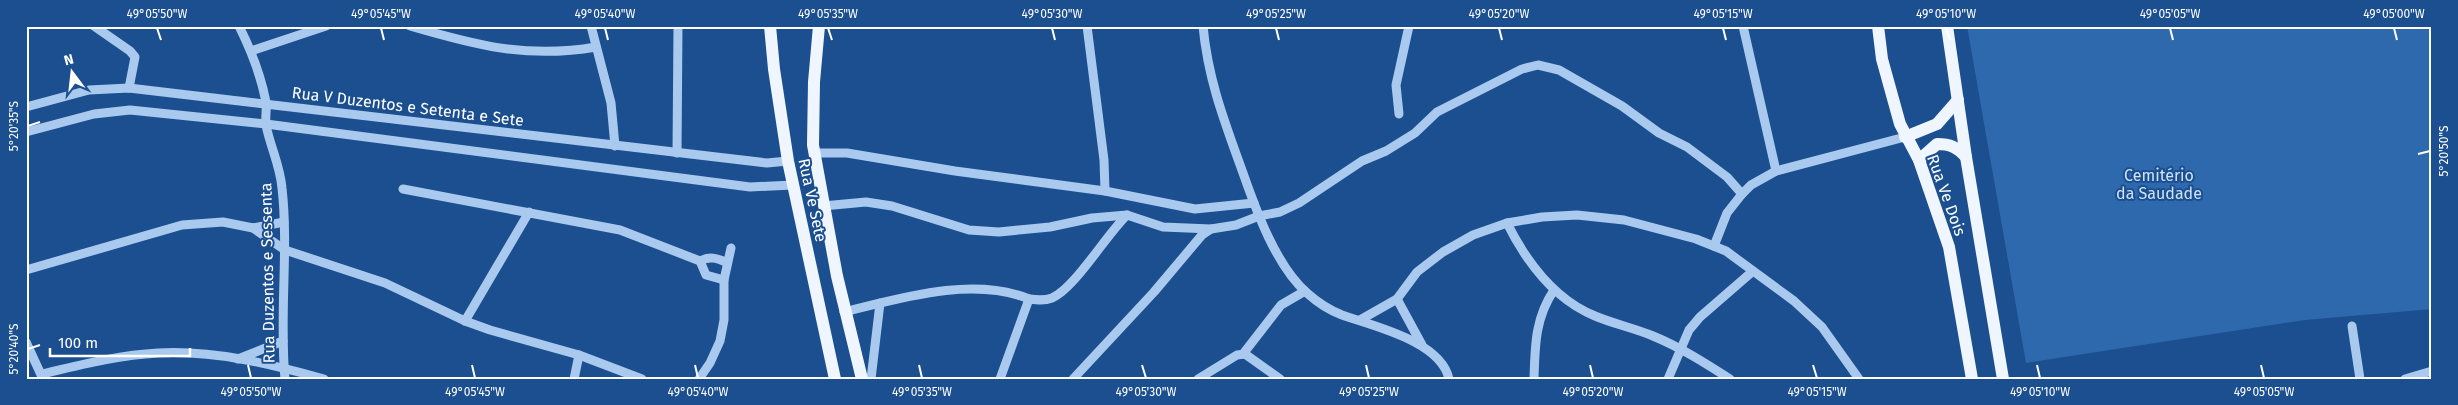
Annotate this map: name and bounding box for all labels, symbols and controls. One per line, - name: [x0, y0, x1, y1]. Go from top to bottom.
- text: 49°05'50"W: [127, 7, 188, 21]
- text: 49°05'45"W: [351, 7, 411, 21]
- text: 49°05'40"W: [575, 7, 636, 21]
- text: 49°05'35"W: [798, 7, 858, 21]
- text: 49°05'30"W: [1022, 7, 1083, 21]
- text: 49°05'25"W: [1246, 7, 1306, 21]
- text: 49°05'20"W: [1469, 7, 1530, 21]
- text: 49°05'15"W: [1693, 7, 1753, 21]
- text: 49°05'10"W: [1916, 7, 1976, 21]
- text: 49°05'05"W: [2140, 7, 2200, 21]
- text: 49°05'00"W: [2363, 7, 2425, 21]
- north arrow: [48, 48, 98, 98]
- text: N: [62, 51, 75, 69]
- street label: Rua V Duzentos e Setenta e Sete: [291, 83, 525, 130]
- text: 5°20'35"S: [7, 100, 21, 151]
- text: 5°20'50"S: [2437, 125, 2451, 177]
- street label: Rua Ve Dois: [1923, 152, 1970, 238]
- street label: Rua Ve Sete: [794, 157, 831, 244]
- park label: Cemitério da Saudade: [2116, 166, 2202, 203]
- street label: Rua Duzentos e Sessenta: [256, 182, 279, 364]
- text: 5°20'40"S: [7, 323, 21, 375]
- scale bar: [50, 325, 190, 357]
- text: 100 m: [58, 334, 98, 352]
- text: 49°05'50"W: [221, 385, 282, 399]
- text: 49°05'45"W: [445, 385, 505, 399]
- text: 49°05'40"W: [668, 385, 729, 399]
- text: 49°05'35"W: [892, 385, 952, 399]
- text: 49°05'30"W: [1116, 385, 1177, 399]
- text: 49°05'25"W: [1339, 385, 1399, 399]
- text: 49°05'20"W: [1563, 385, 1624, 399]
- text: 49°05'15"W: [1787, 385, 1847, 399]
- text: 49°05'10"W: [2010, 385, 2070, 399]
- text: 49°05'05"W: [2234, 385, 2294, 399]

